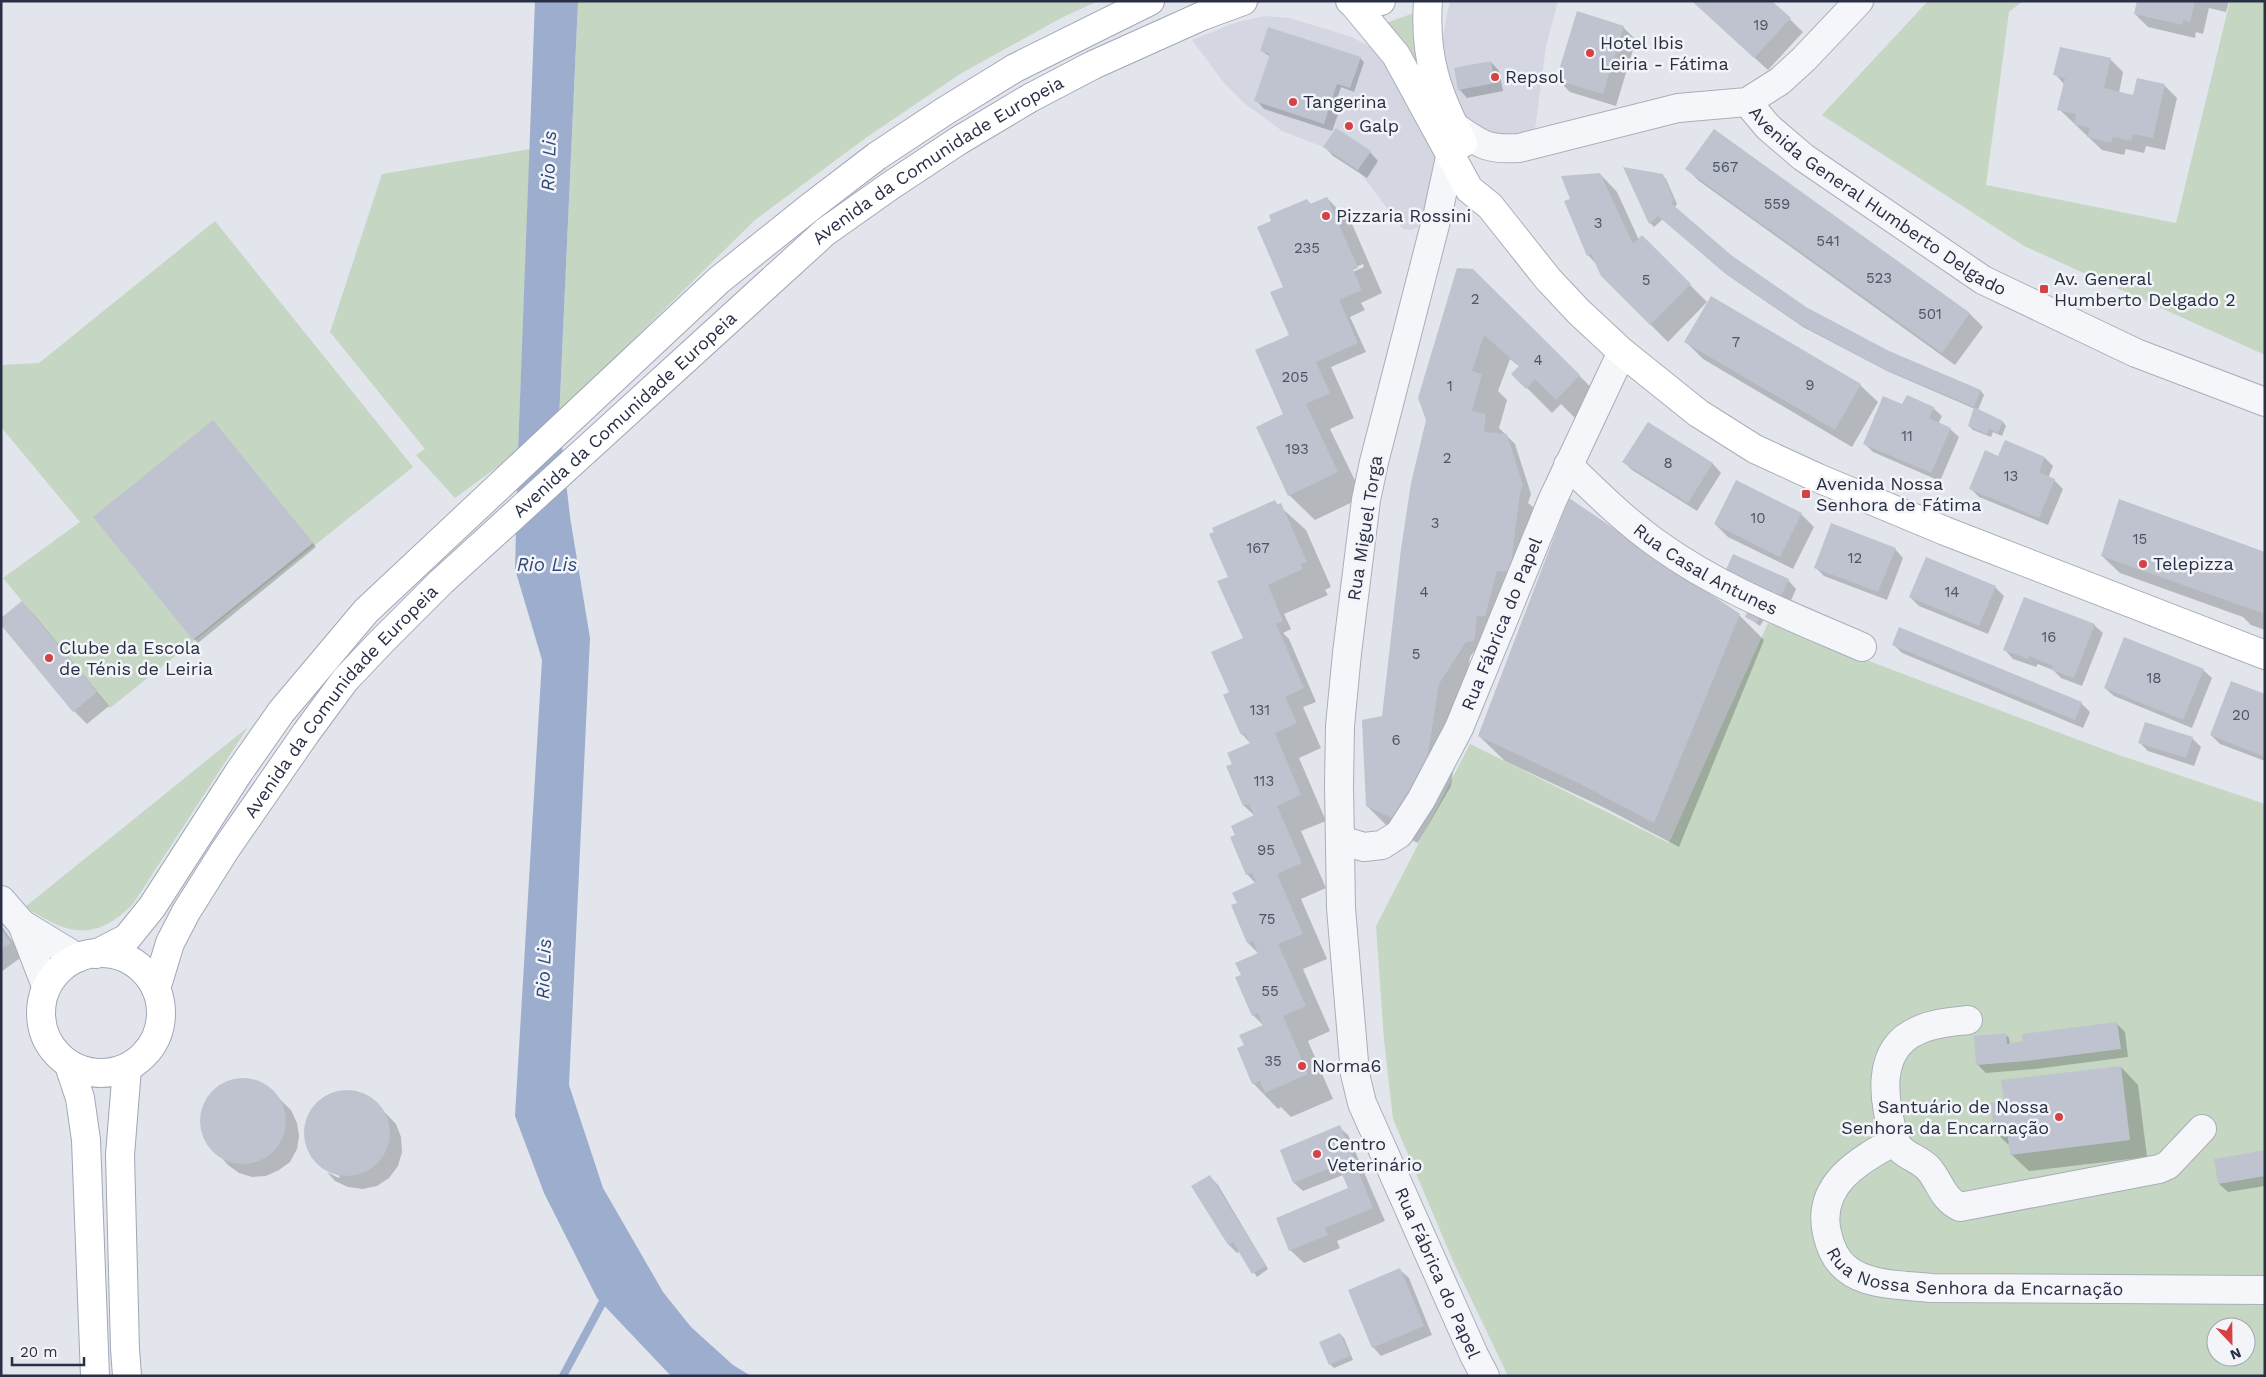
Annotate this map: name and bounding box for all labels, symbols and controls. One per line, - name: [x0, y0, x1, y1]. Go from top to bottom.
- house number: 19: [1753, 16, 1769, 34]
- place label: Hotel Ibis Leiria - Fátima: [1600, 32, 1729, 74]
- marker: Hotel Ibis Leiria - Fátima: [1584, 47, 1596, 59]
- place label: Repsol: [1505, 66, 1565, 87]
- street label: Avenida da Comunidade Europeia: [808, 71, 1067, 249]
- marker: Repsol: [1489, 71, 1501, 83]
- place label: Tangerina: [1303, 91, 1387, 112]
- marker: Tangerina: [1287, 96, 1299, 108]
- street label: Avenida General Humberto Delgado: [1745, 102, 2010, 300]
- place label: Galp: [1359, 115, 1399, 136]
- marker: Galp: [1343, 120, 1355, 132]
- water label: Rio Lis: [536, 130, 561, 192]
- house number: 567: [1712, 158, 1738, 176]
- house number: 559: [1764, 195, 1790, 213]
- place label: Pizzaria Rossini: [1336, 205, 1471, 226]
- marker: Pizzaria Rossini: [1320, 210, 1332, 222]
- house number: 3: [1594, 214, 1602, 232]
- house number: 541: [1816, 232, 1840, 250]
- house number: 235: [1294, 239, 1320, 257]
- place label: Av. General Humberto Delgado 2: [2054, 268, 2236, 310]
- house number: 523: [1866, 269, 1892, 287]
- house number: 5: [1642, 271, 1650, 289]
- marker: Av. General Humberto Delgado 2: [2038, 283, 2050, 295]
- house number: 2: [1471, 290, 1479, 308]
- house number: 501: [1918, 305, 1942, 323]
- street label: Avenida da Comunidade Europeia: [508, 307, 740, 521]
- house number: 7: [1732, 333, 1740, 351]
- house number: 4: [1533, 351, 1543, 369]
- house number: 205: [1282, 368, 1308, 386]
- house number: 9: [1805, 376, 1815, 394]
- house number: 1: [1447, 377, 1453, 395]
- house number: 11: [1901, 427, 1913, 445]
- house number: 193: [1285, 440, 1309, 458]
- house number: 2: [1443, 449, 1451, 467]
- street label: Rua Miguel Torga: [1343, 454, 1386, 602]
- house number: 8: [1663, 454, 1673, 472]
- house number: 13: [2004, 467, 2018, 485]
- place label: Avenida Nossa Senhora de Fátima: [1816, 473, 1981, 515]
- marker: Avenida Nossa Senhora de Fátima: [1800, 488, 1812, 500]
- house number: 10: [1750, 509, 1766, 527]
- house number: 3: [1431, 514, 1439, 532]
- street label: Rua Casal Antunes: [1629, 519, 1781, 619]
- house number: 15: [2133, 530, 2147, 548]
- street label: Rua Fábrica do Papel: [1456, 533, 1546, 713]
- house number: 167: [1246, 539, 1270, 557]
- house number: 12: [1848, 549, 1862, 567]
- water label: Rio Lis: [517, 553, 577, 576]
- place label: Telepizza: [2153, 553, 2234, 574]
- marker: Telepizza: [2137, 558, 2149, 570]
- street label: Avenida da Comunidade Europeia: [239, 581, 442, 822]
- house number: 4: [1419, 583, 1429, 601]
- house number: 14: [1944, 583, 1960, 601]
- house number: 16: [2042, 628, 2056, 646]
- place label: Clube da Escola de Ténis de Leiria: [59, 637, 213, 679]
- house number: 5: [1412, 645, 1420, 663]
- marker: Clube da Escola de Ténis de Leiria: [43, 652, 55, 664]
- house number: 18: [2146, 669, 2162, 687]
- house number: 131: [1250, 701, 1270, 719]
- house number: 20: [2232, 706, 2250, 724]
- house number: 6: [1391, 731, 1401, 749]
- house number: 113: [1254, 772, 1274, 790]
- house number: 95: [1257, 841, 1275, 859]
- house number: 75: [1258, 910, 1276, 928]
- water label: Rio Lis: [531, 938, 556, 1000]
- house number: 55: [1261, 982, 1279, 1000]
- house number: 35: [1264, 1052, 1282, 1070]
- place label: Norma6: [1312, 1055, 1382, 1076]
- marker: Norma6: [1296, 1060, 1308, 1072]
- place label: Santuário de Nossa Senhora da Encarnação: [1841, 1096, 2049, 1138]
- marker: Santuário de Nossa Senhora da Encarnação: [2053, 1111, 2065, 1123]
- place label: Centro Veterinário: [1327, 1133, 1422, 1175]
- marker: Centro Veterinário: [1311, 1148, 1323, 1160]
- street label: Rua Fábrica do Papel: [1391, 1184, 1485, 1362]
- street label: Rua Nossa Senhora da Encarnação: [1823, 1243, 2123, 1299]
- north arrow: [2206, 1317, 2256, 1367]
- scale bar: [12, 1334, 85, 1366]
- text: 20 m: [20, 1343, 58, 1361]
- text: N: [2228, 1345, 2244, 1363]

